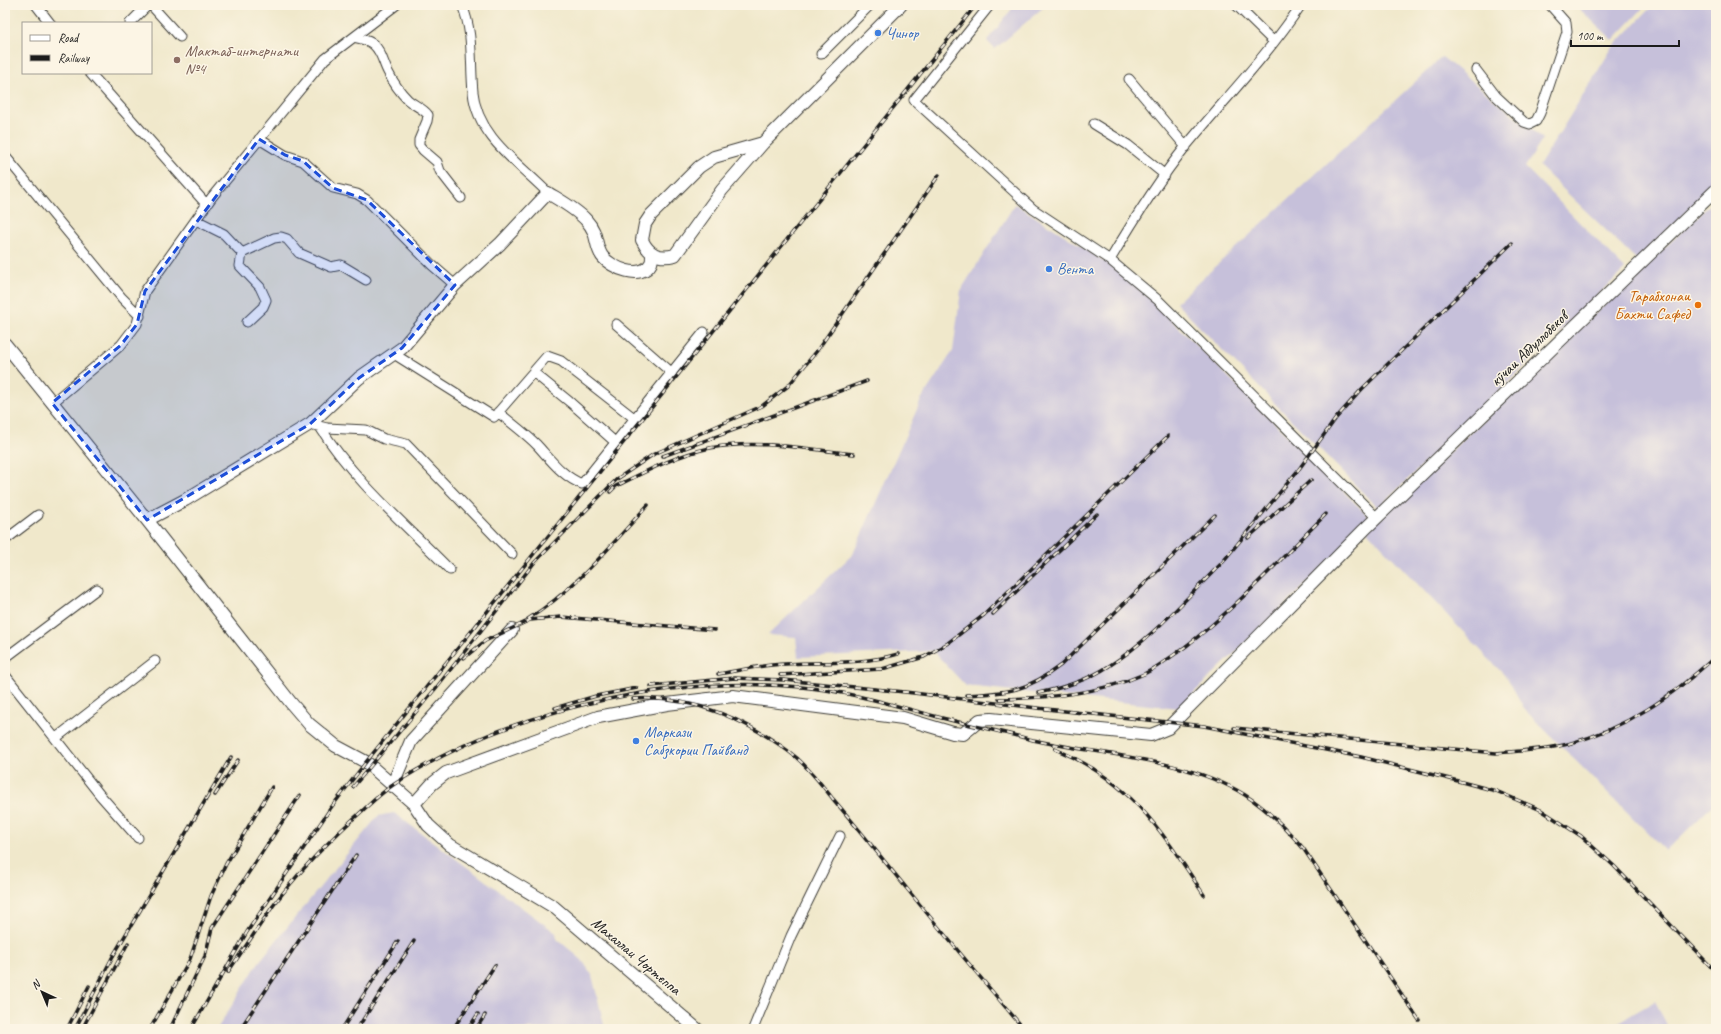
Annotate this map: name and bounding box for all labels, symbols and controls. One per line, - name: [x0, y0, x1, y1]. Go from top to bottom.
- legend: [22, 22, 152, 74]
- scale bar: [1571, 22, 1679, 48]
- place label: Чинор: [886, 23, 920, 43]
- marker: Чинор: [873, 28, 883, 38]
- text: 100 m: [1577, 28, 1604, 44]
- text: Road: [58, 30, 80, 46]
- place label: Мактаб-интернати №4: [185, 41, 299, 79]
- text: Railway: [58, 50, 90, 66]
- marker: Мактаб-интернати №4: [172, 55, 182, 65]
- place label: Вента: [1057, 259, 1095, 279]
- marker: Вента: [1044, 264, 1054, 274]
- place label: Тарабхонаи Бахти Сафед: [1615, 286, 1691, 324]
- marker: Тарабхонаи Бахти Сафед: [1693, 300, 1703, 310]
- street label: кӯчаи Абдуллобеков: [1486, 305, 1574, 391]
- place label: Маркази Сабзкории Пайванд: [644, 722, 749, 760]
- marker: Маркази Сабзкории Пайванд: [631, 736, 641, 746]
- street label: Махаллаи Чортеппа: [587, 913, 686, 1000]
- north arrow: [22, 972, 62, 1012]
- text: N: [28, 976, 44, 992]

